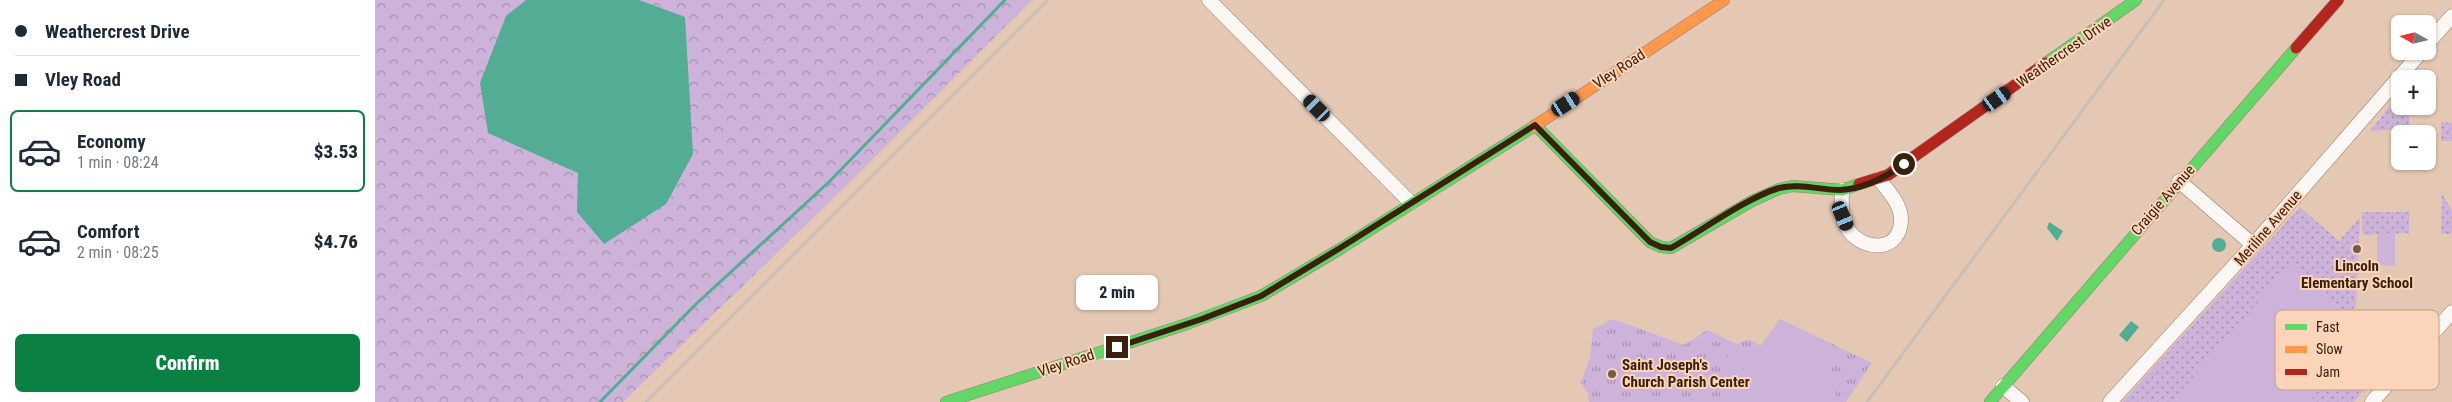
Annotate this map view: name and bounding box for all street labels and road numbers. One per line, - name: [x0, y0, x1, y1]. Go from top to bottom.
- street label: Weathercrest Drive: [2013, 13, 2115, 91]
- street label: Vley Road: [1590, 45, 1648, 93]
- street label: Craigie Avenue: [2127, 161, 2199, 239]
- street label: Meriline Avenue: [2230, 187, 2306, 269]
- street label: Vley Road: [1035, 345, 1097, 381]

